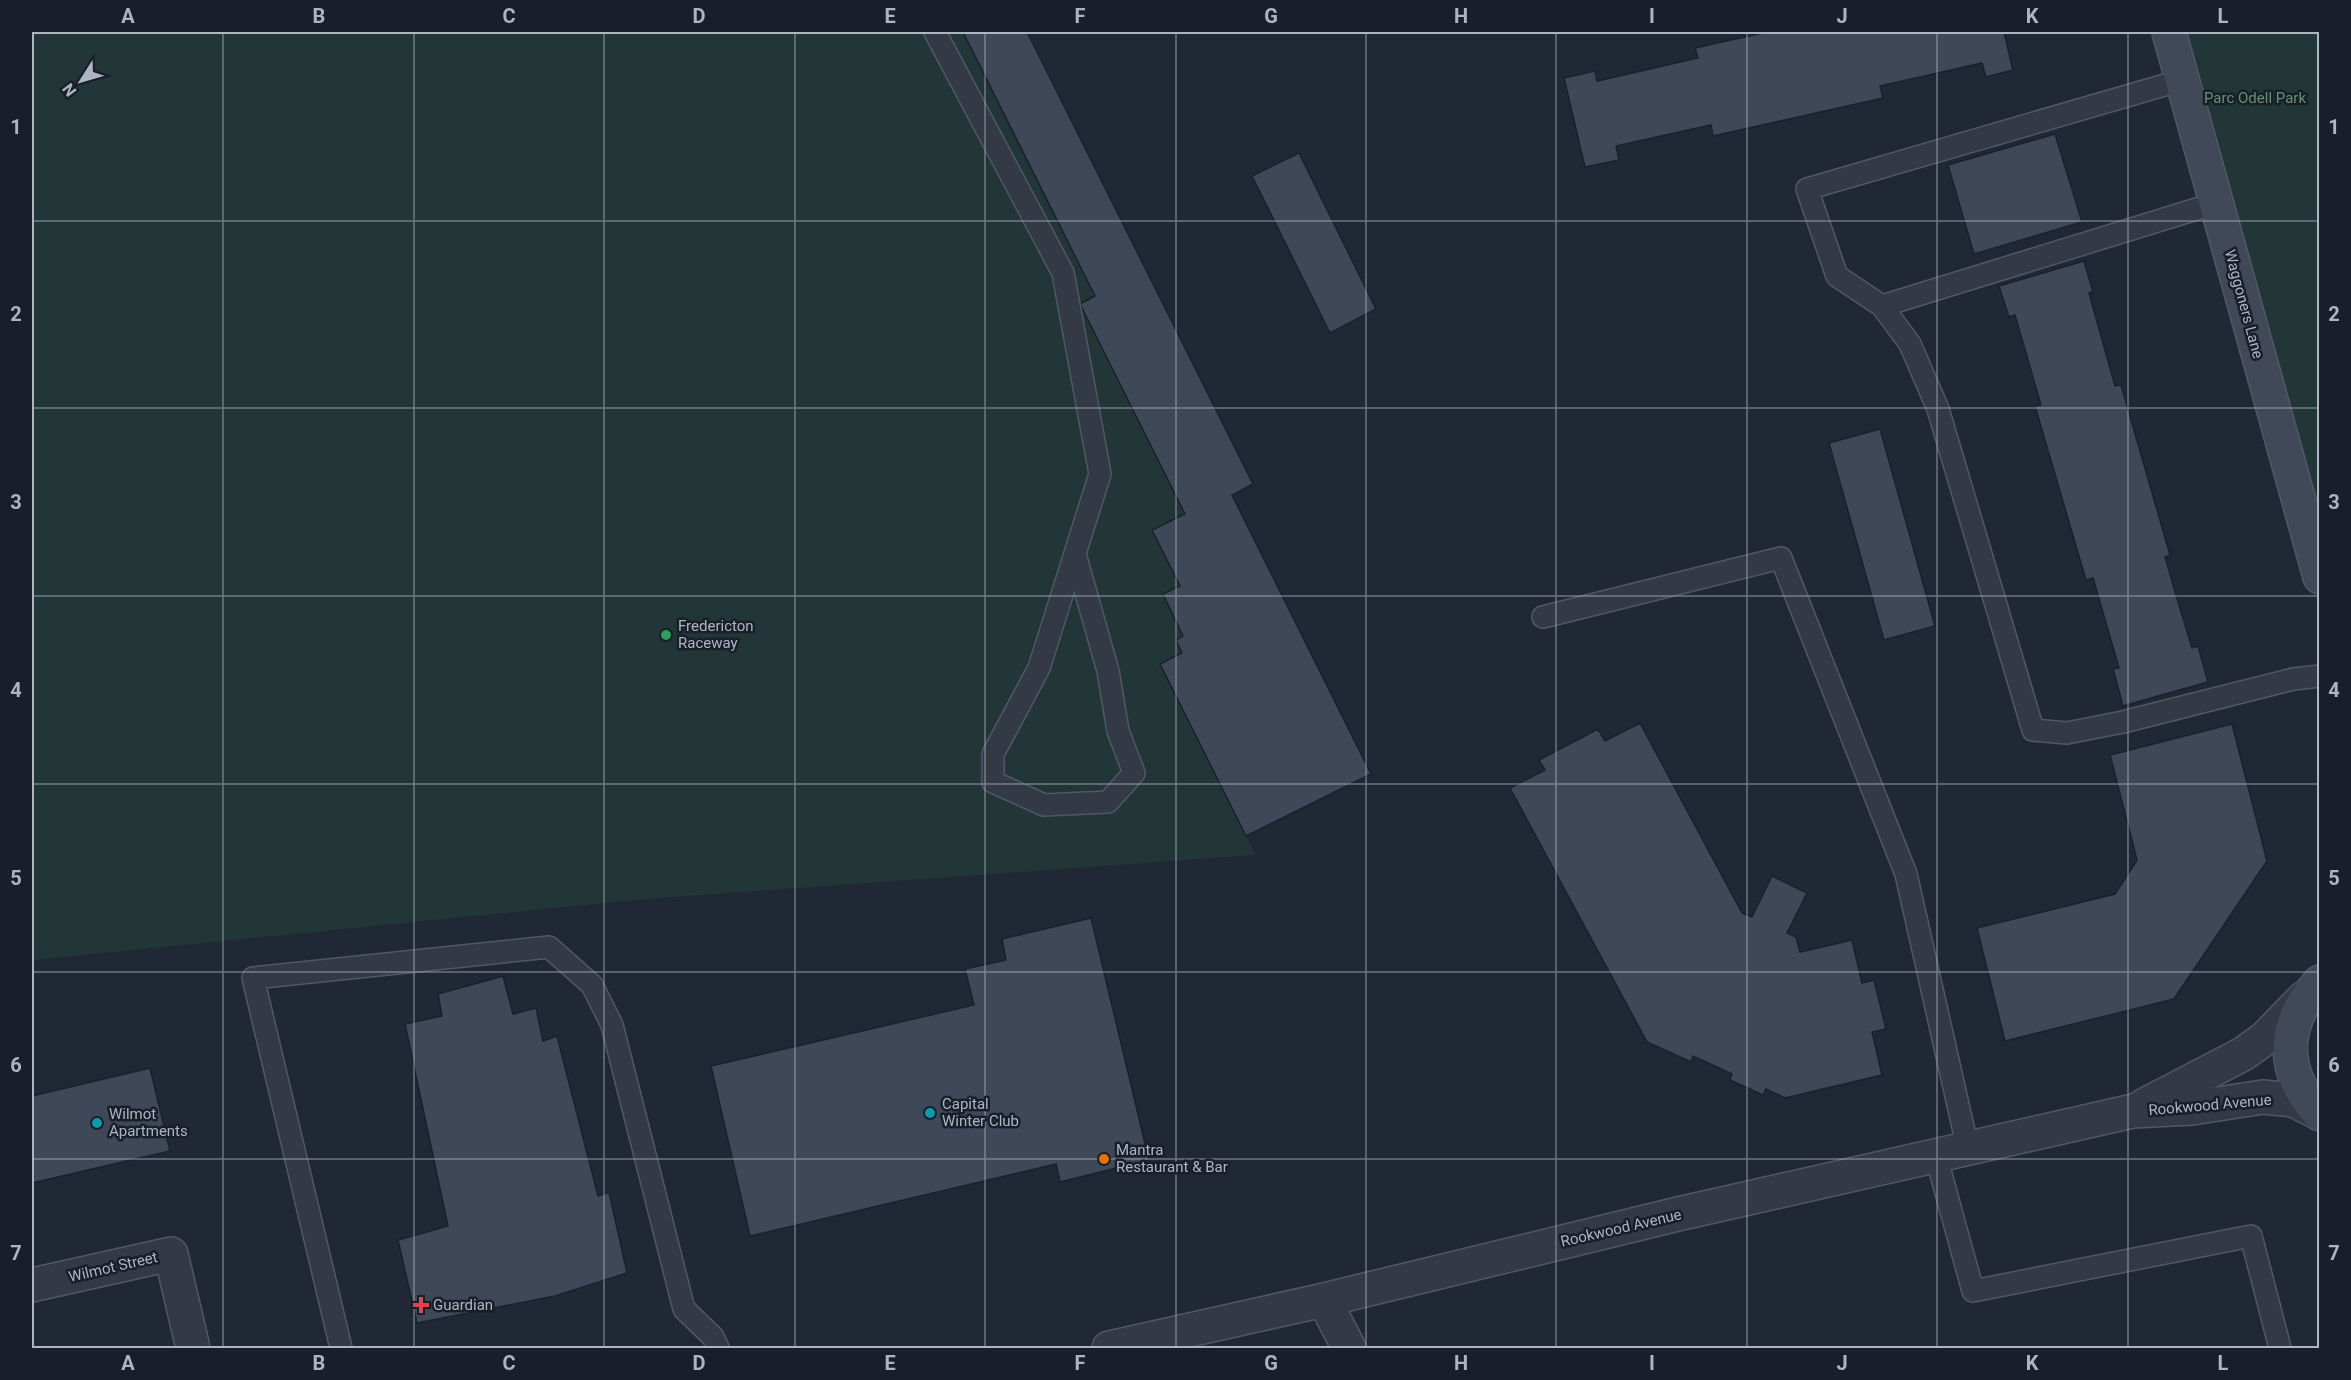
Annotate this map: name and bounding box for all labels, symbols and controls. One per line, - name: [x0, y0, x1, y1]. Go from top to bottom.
- text: A: [121, 4, 135, 28]
- text: B: [313, 4, 325, 28]
- text: C: [502, 4, 516, 28]
- text: D: [693, 4, 706, 28]
- text: E: [884, 4, 896, 28]
- text: F: [1075, 4, 1086, 28]
- text: G: [1264, 4, 1278, 28]
- text: H: [1454, 4, 1468, 28]
- text: I: [1649, 4, 1655, 28]
- text: J: [1836, 4, 1848, 28]
- text: K: [2026, 4, 2039, 28]
- text: L: [2218, 4, 2229, 28]
- north arrow: [51, 51, 111, 111]
- text: N: [58, 79, 80, 100]
- park label: Parc Odell Park: [2204, 89, 2306, 107]
- text: 1: [10, 115, 22, 139]
- text: 1: [2328, 115, 2340, 139]
- street label: Waggoners Lane: [2221, 248, 2267, 360]
- text: 2: [10, 302, 22, 326]
- text: 2: [2328, 302, 2340, 326]
- text: 3: [10, 490, 22, 514]
- text: 3: [2328, 490, 2340, 514]
- place label: Fredericton Raceway: [678, 617, 754, 652]
- marker: Fredericton Raceway: [659, 628, 673, 642]
- text: 4: [10, 678, 22, 702]
- text: 4: [2328, 678, 2340, 702]
- text: 5: [10, 866, 22, 890]
- text: 5: [2328, 866, 2340, 890]
- text: 6: [10, 1053, 22, 1077]
- text: 6: [2328, 1053, 2340, 1077]
- street label: Rookwood Avenue: [2148, 1091, 2272, 1119]
- place label: Capital Winter Club: [942, 1095, 1019, 1130]
- place label: Wilmot Apartments: [109, 1105, 188, 1140]
- marker: Capital Winter Club: [923, 1106, 937, 1120]
- marker: Wilmot Apartments: [90, 1116, 104, 1130]
- place label: Mantra Restaurant & Bar: [1116, 1141, 1228, 1176]
- marker: Mantra Restaurant & Bar: [1097, 1152, 1111, 1166]
- street label: Rookwood Avenue: [1559, 1205, 1683, 1251]
- text: 7: [10, 1241, 22, 1265]
- text: 7: [2328, 1241, 2340, 1265]
- street label: Wilmot Street: [67, 1248, 159, 1286]
- place label: Guardian: [433, 1296, 493, 1314]
- marker: Guardian: [414, 1298, 428, 1312]
- text: A: [121, 1351, 135, 1375]
- text: B: [313, 1351, 325, 1375]
- text: C: [502, 1351, 516, 1375]
- text: D: [693, 1351, 706, 1375]
- text: E: [884, 1351, 896, 1375]
- text: F: [1075, 1351, 1086, 1375]
- text: G: [1264, 1351, 1278, 1375]
- text: H: [1454, 1351, 1468, 1375]
- text: I: [1649, 1351, 1655, 1375]
- text: J: [1836, 1351, 1848, 1375]
- text: K: [2026, 1351, 2039, 1375]
- text: L: [2218, 1351, 2229, 1375]

